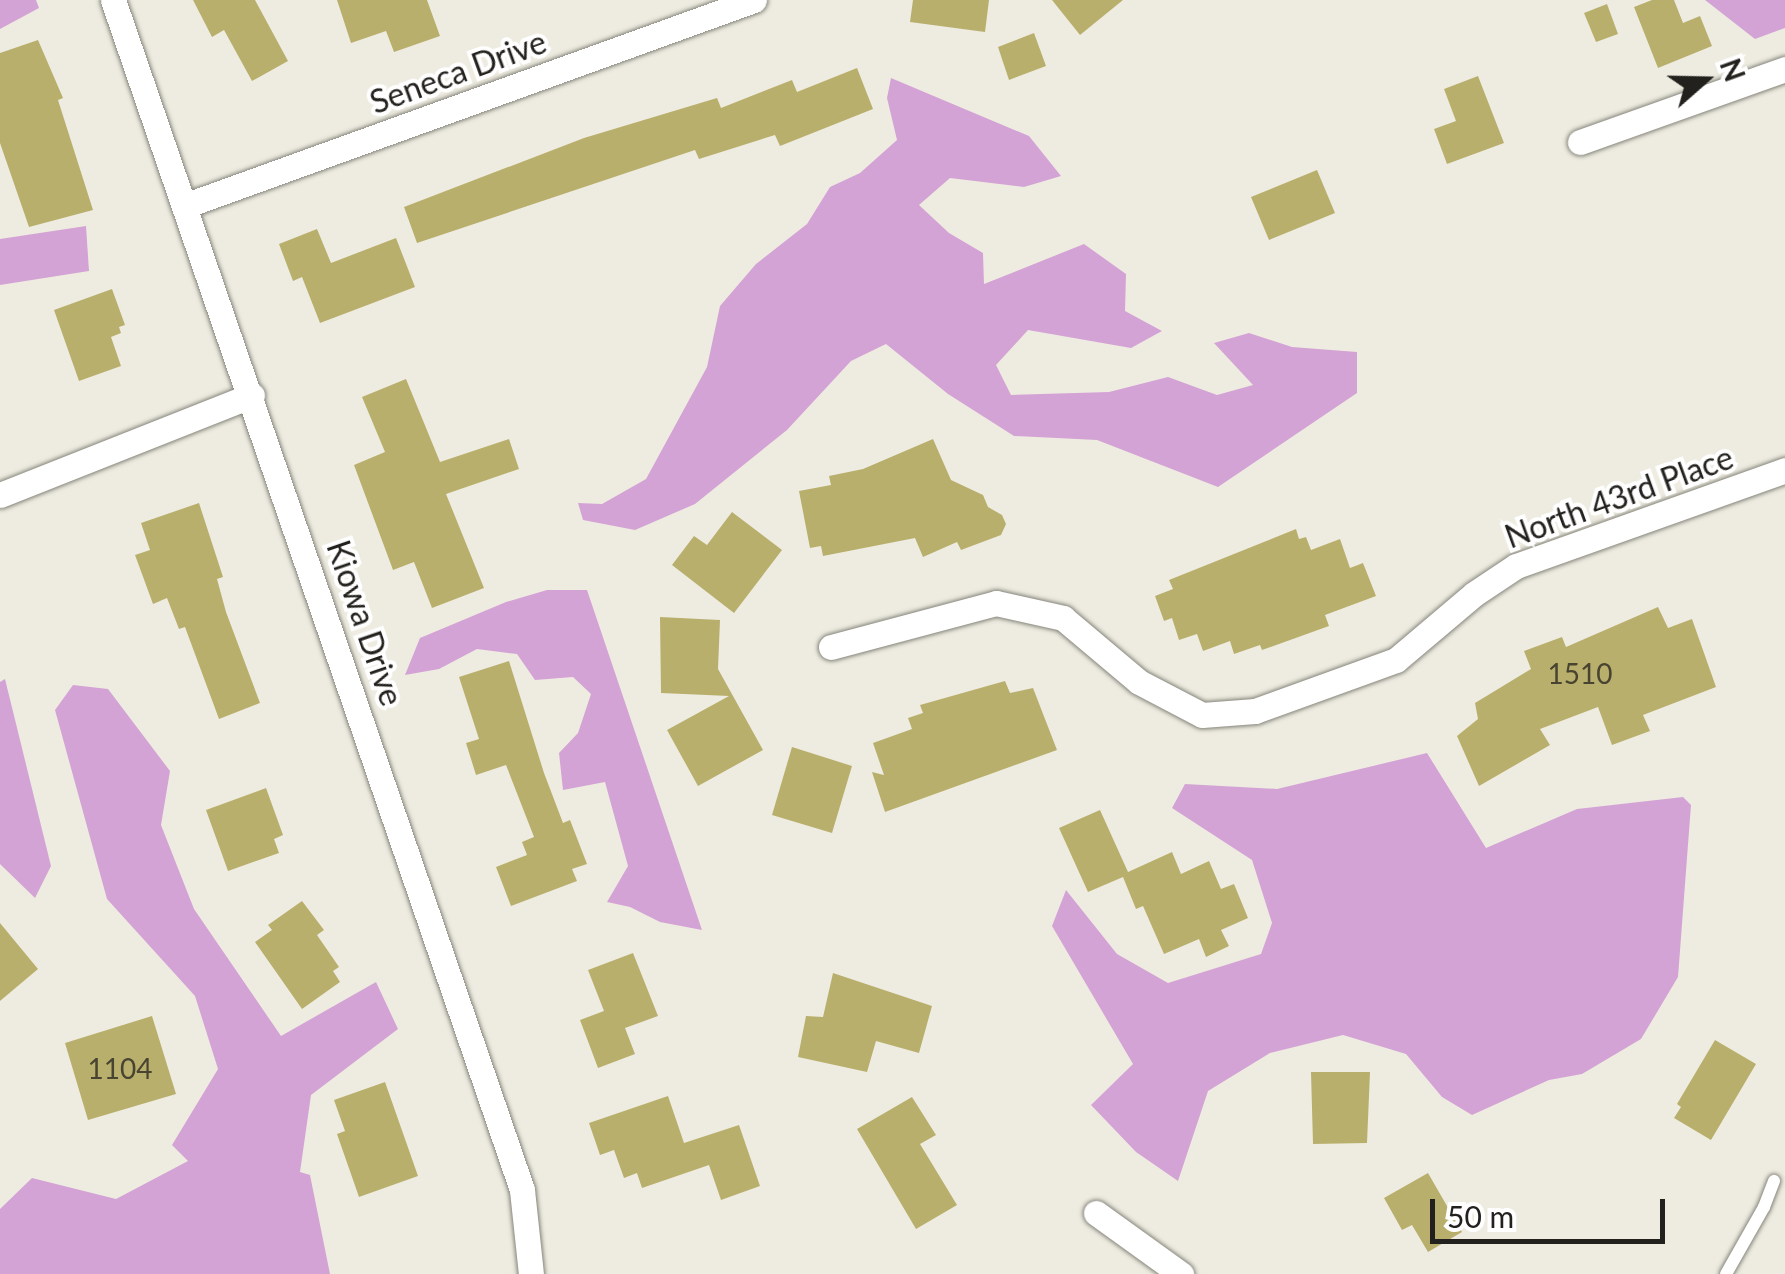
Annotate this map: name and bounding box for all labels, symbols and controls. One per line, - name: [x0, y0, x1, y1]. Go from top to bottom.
- street label: Seneca Drive: [365, 22, 551, 122]
- north arrow: [1655, 30, 1755, 130]
- text: N: [1714, 54, 1753, 86]
- street label: North 43rd Place: [1500, 438, 1738, 556]
- street label: Kiowa Drive: [319, 535, 411, 711]
- house number: 1510: [1548, 656, 1612, 690]
- house number: 1104: [88, 1051, 152, 1085]
- scale bar: [1435, 1179, 1670, 1241]
- text: 50 m: [1447, 1198, 1514, 1234]

